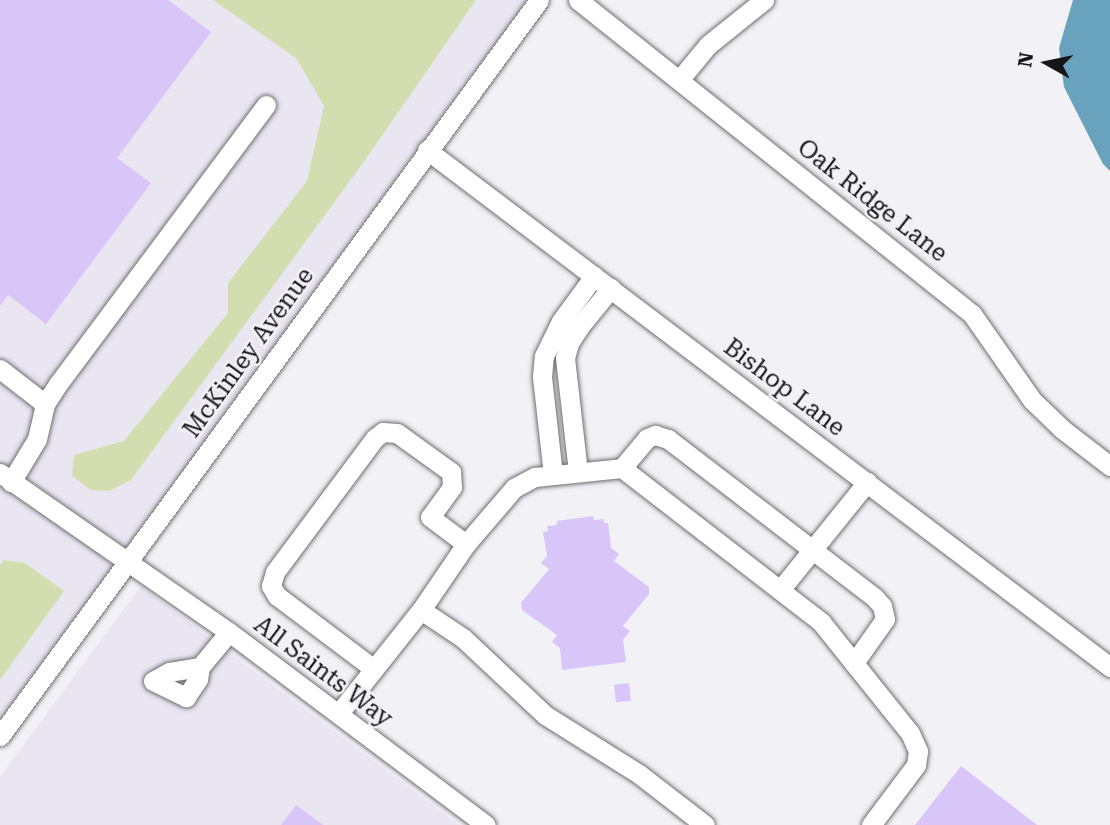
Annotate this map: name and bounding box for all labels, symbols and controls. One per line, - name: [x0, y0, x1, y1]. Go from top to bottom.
- north arrow: [1012, 28, 1082, 98]
- text: N: [1013, 51, 1038, 69]
- street label: Oak Ridge Lane: [791, 134, 953, 268]
- street label: McKinley Avenue: [178, 262, 320, 444]
- street label: Bishop Lane: [718, 333, 850, 443]
- street label: All Saints Way: [248, 611, 398, 733]

